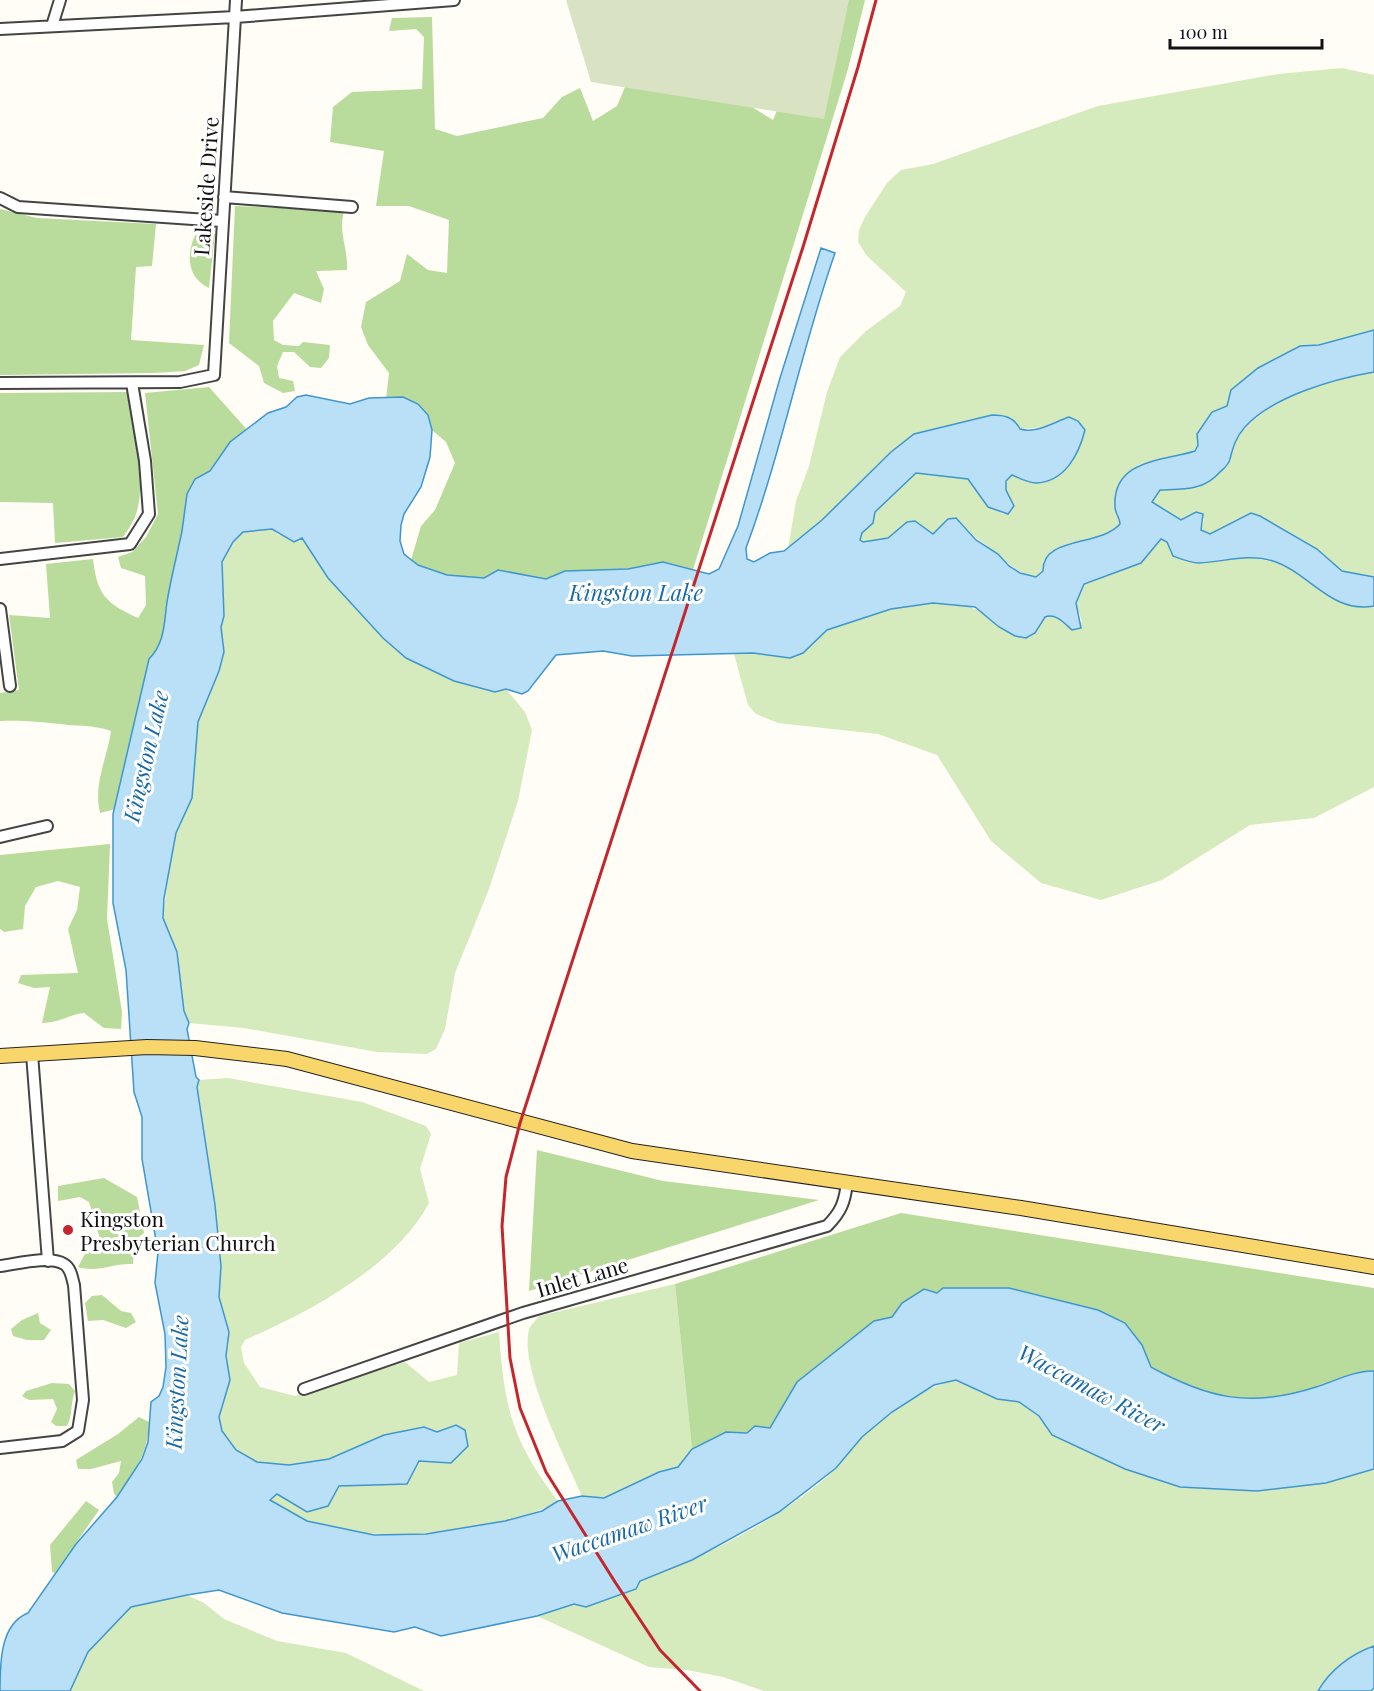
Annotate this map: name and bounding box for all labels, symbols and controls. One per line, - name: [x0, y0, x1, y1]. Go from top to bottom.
- scale bar: [1170, 12, 1322, 50]
- text: 100 m: [1179, 20, 1228, 44]
- street label: Lakeside Drive: [186, 115, 224, 257]
- water label: Kingston Lake: [568, 577, 704, 607]
- water label: Kingston Lake: [115, 687, 175, 826]
- place label: Kingston Presbyterian Church: [80, 1204, 276, 1256]
- marker: Kingston Presbyterian Church: [61, 1223, 75, 1237]
- street label: Inlet Lane: [533, 1250, 631, 1302]
- water label: Kingston Lake: [157, 1314, 195, 1451]
- water label: Waccamaw River: [1013, 1337, 1171, 1440]
- water label: Waccamaw River: [547, 1487, 711, 1569]

